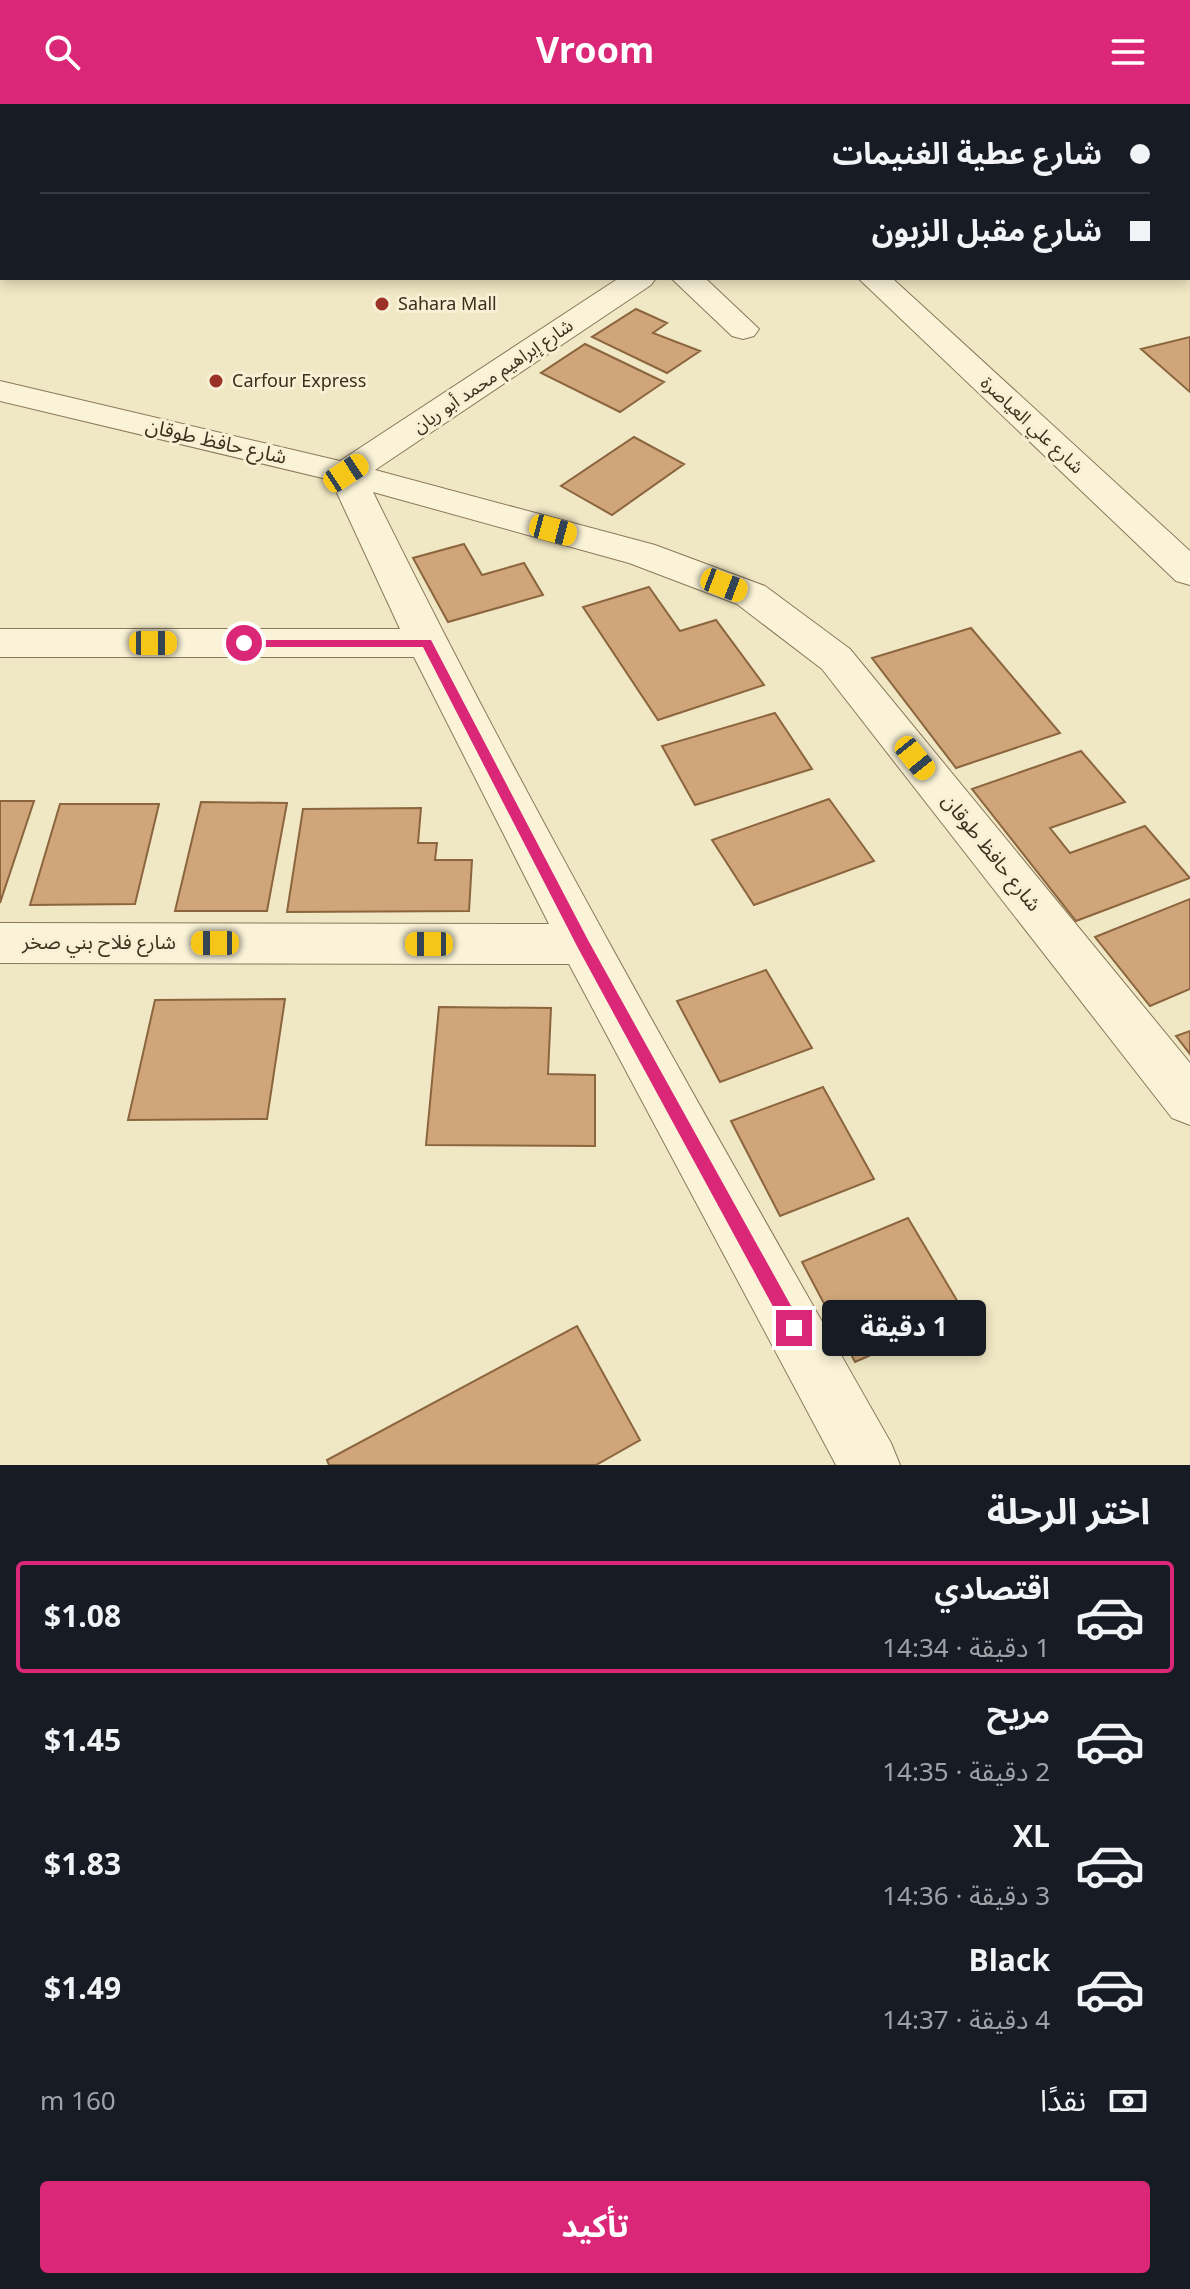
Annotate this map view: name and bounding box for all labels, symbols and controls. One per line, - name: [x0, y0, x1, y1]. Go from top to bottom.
- text: Vroom: [536, 14, 654, 90]
- icon: search: [40, 30, 84, 74]
- icon: menu: [1106, 30, 1150, 74]
- text: شارع عطية الغنيمات: [833, 123, 1102, 186]
- text: شارع مقبل الزبون: [872, 200, 1102, 263]
- place label: Sahara Mall: [398, 285, 497, 323]
- marker: Sahara Mall: [373, 295, 391, 313]
- street label: شارع إبراهيم محمد أبو ريان: [404, 308, 582, 444]
- place label: Carfour Express: [232, 362, 366, 400]
- street label: شارع علي العياصرة: [971, 366, 1093, 484]
- marker: Carfour Express: [207, 372, 225, 390]
- street label: شارع حافظ طوقان: [141, 405, 291, 479]
- car: [319, 450, 373, 496]
- car: [527, 512, 579, 548]
- car: [697, 565, 751, 605]
- route start: [226, 625, 262, 661]
- car: [129, 631, 177, 655]
- car: [891, 732, 939, 784]
- street label: شارع حافظ طوقان: [929, 784, 1053, 922]
- street label: شارع فلاح بني صخر: [21, 922, 176, 964]
- car: [191, 931, 239, 955]
- car: [405, 932, 453, 956]
- callout: 1 دقيقة: [822, 1300, 986, 1356]
- text: 1 دقيقة: [860, 1300, 948, 1355]
- route end: [776, 1310, 812, 1346]
- text: اختر الرحلة: [987, 1475, 1150, 1551]
- text: اقتصادي: [935, 1558, 1050, 1621]
- icon: car: [1074, 1581, 1146, 1653]
- text: $1.08: [44, 1586, 121, 1649]
- text: 1 دقيقة · 14:34: [882, 1621, 1050, 1676]
- text: مريح: [987, 1682, 1050, 1745]
- icon: car: [1074, 1705, 1146, 1777]
- text: $1.45: [44, 1710, 121, 1773]
- text: 2 دقيقة · 14:35: [882, 1745, 1050, 1800]
- text: XL: [1013, 1806, 1050, 1869]
- icon: car: [1074, 1829, 1146, 1901]
- text: $1.83: [44, 1834, 121, 1897]
- text: 3 دقيقة · 14:36: [882, 1869, 1050, 1924]
- text: Black: [969, 1930, 1050, 1993]
- icon: car: [1074, 1953, 1146, 2025]
- text: $1.49: [44, 1958, 121, 2021]
- text: 4 دقيقة · 14:37: [882, 1993, 1050, 2048]
- text: نقدًا: [1040, 2070, 1086, 2133]
- text: 160 m: [40, 2074, 116, 2129]
- icon: cash: [1106, 2079, 1150, 2123]
- button: تأكيد: [40, 2181, 1150, 2273]

